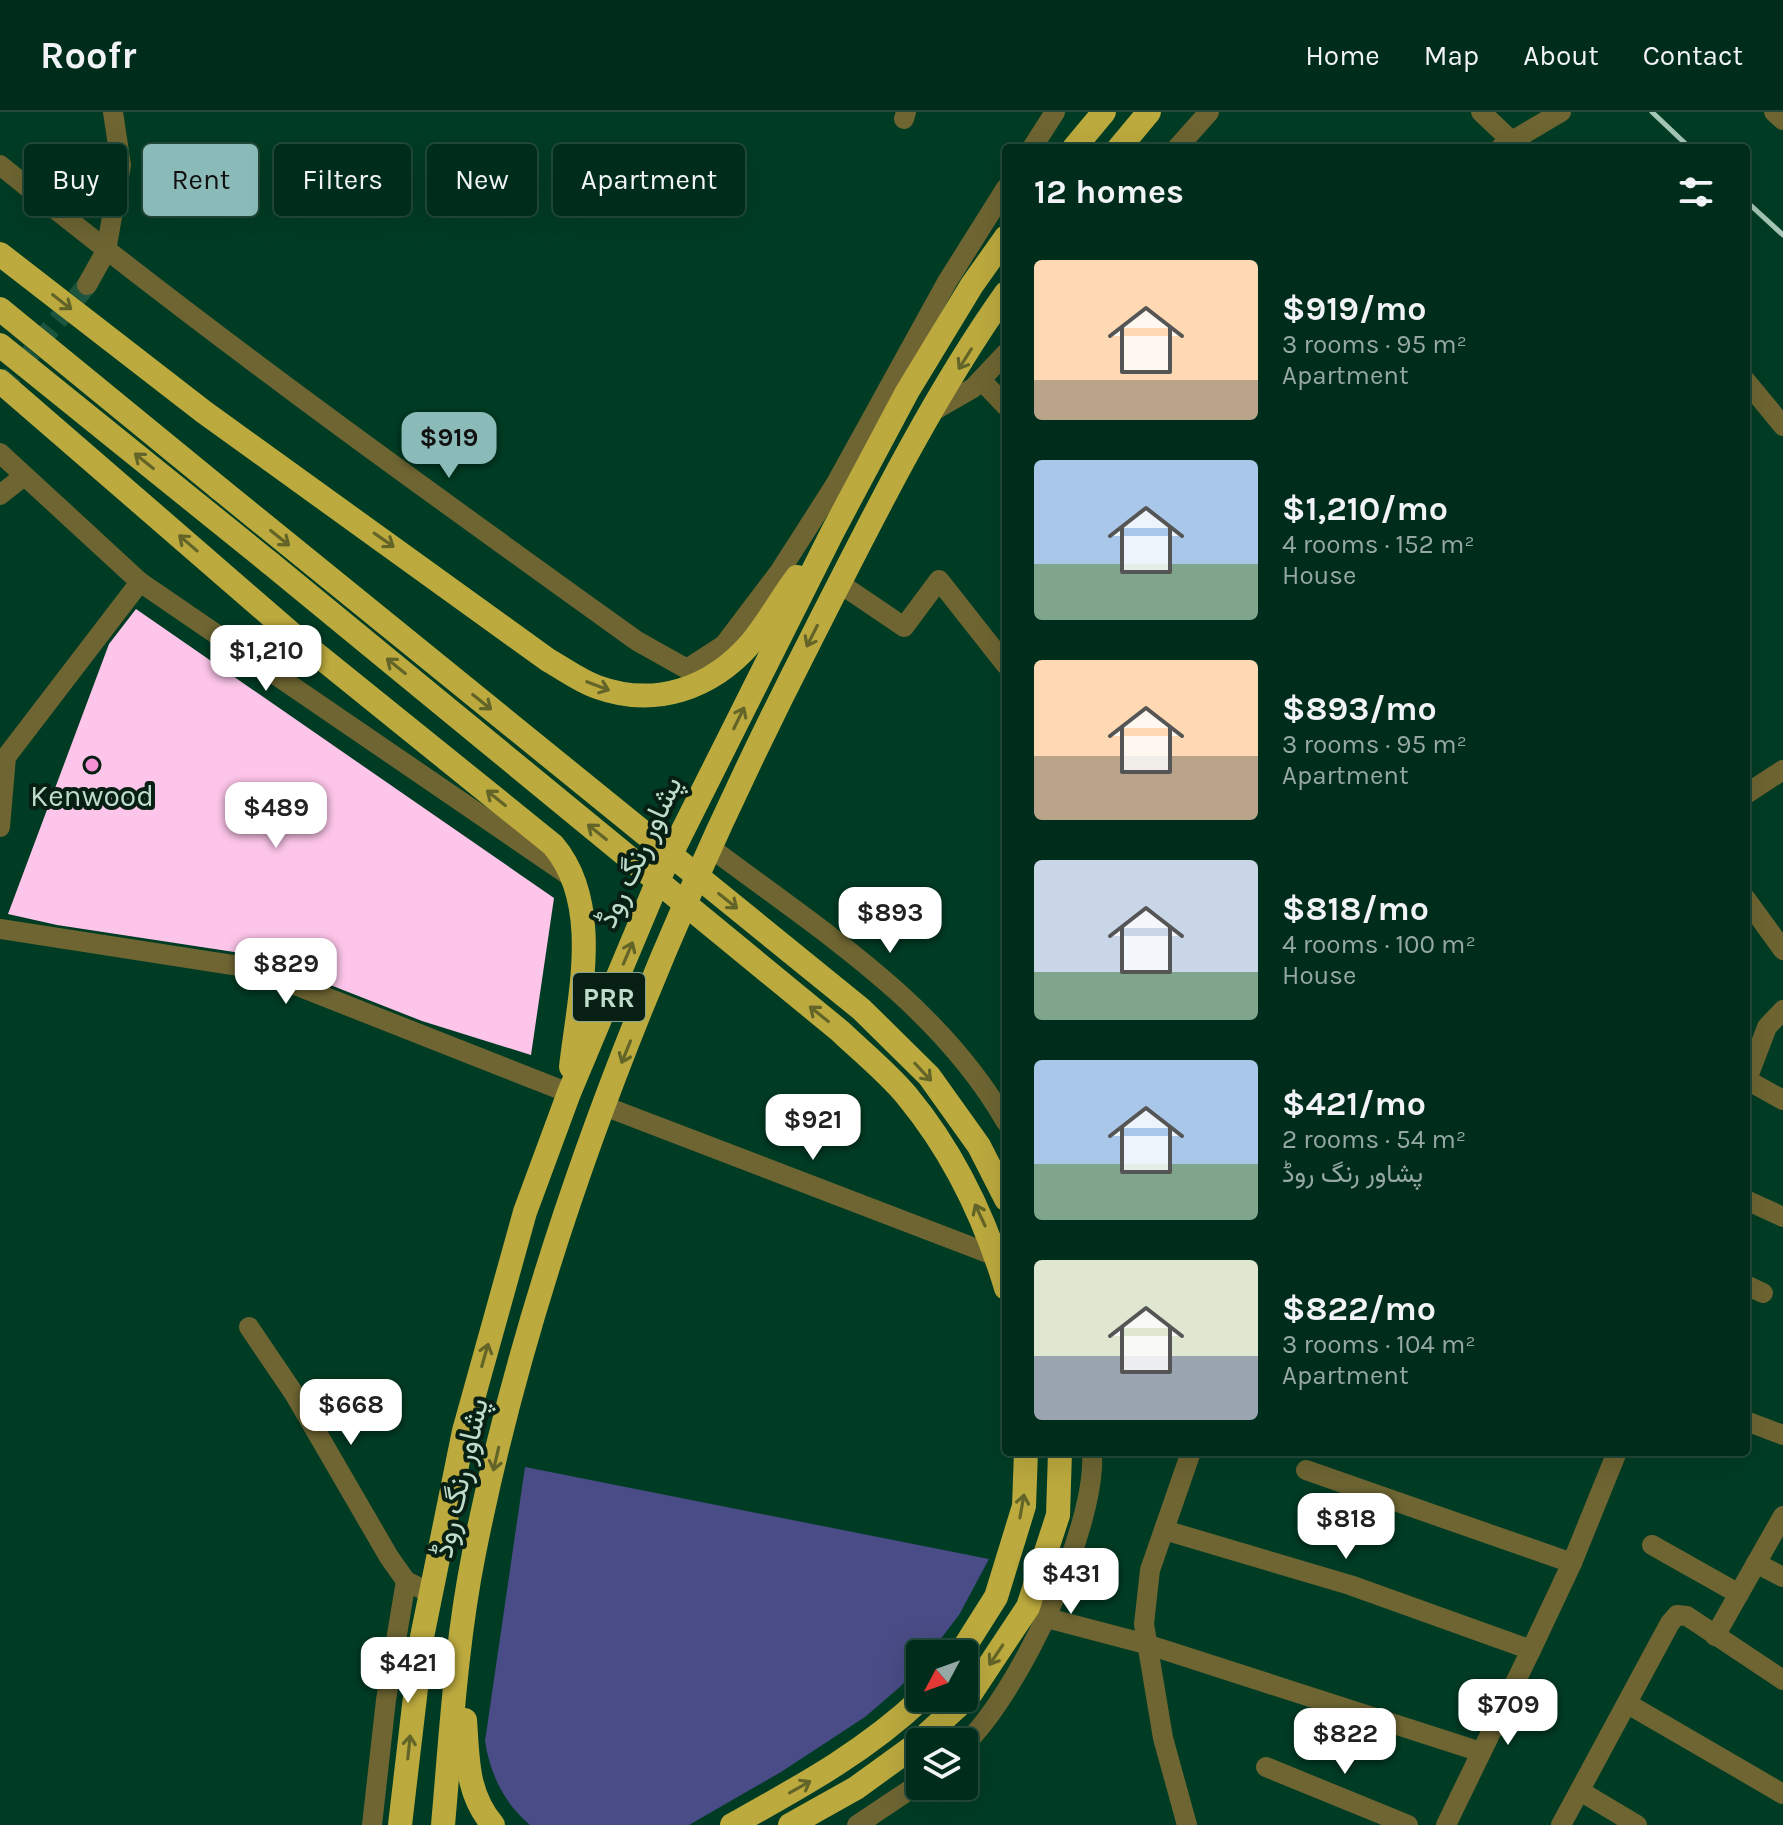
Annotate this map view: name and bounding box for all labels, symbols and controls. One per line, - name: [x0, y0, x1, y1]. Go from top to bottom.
- text: Roofr: [40, 33, 136, 78]
- text: Home: [1305, 39, 1380, 72]
- text: Map: [1424, 39, 1479, 72]
- text: About: [1523, 39, 1599, 72]
- text: Contact: [1643, 39, 1743, 72]
- chip: Buy: [24, 144, 127, 216]
- chip: Rent: [143, 144, 258, 216]
- chip: Filters: [274, 144, 411, 216]
- chip: New: [427, 144, 537, 216]
- chip: Apartment: [553, 144, 745, 216]
- icon: filters: [1674, 170, 1718, 214]
- text: 12 homes: [1034, 172, 1184, 212]
- text: $919/mo: [1282, 289, 1427, 329]
- icon: home: [1098, 292, 1194, 388]
- one-way arrow: [51, 294, 72, 311]
- text: 3 rooms · 95 m²: [1282, 329, 1467, 360]
- one-way arrow: [956, 347, 972, 370]
- text: Apartment: [1282, 360, 1409, 391]
- pin: $919: [402, 412, 496, 480]
- text: $919: [420, 422, 478, 453]
- one-way arrow: [134, 452, 155, 470]
- text: $1,210/mo: [1282, 489, 1448, 529]
- icon: home: [1098, 492, 1194, 588]
- one-way arrow: [269, 529, 290, 547]
- text: 4 rooms · 152 m²: [1282, 529, 1475, 560]
- one-way arrow: [372, 531, 394, 548]
- one-way arrow: [178, 534, 198, 552]
- text: House: [1282, 560, 1356, 591]
- one-way arrow: [804, 623, 820, 647]
- pin: $1,210: [201, 625, 331, 693]
- text: $1,210: [228, 635, 304, 666]
- one-way arrow: [386, 658, 407, 675]
- one-way arrow: [585, 680, 610, 694]
- text: $893/mo: [1282, 689, 1437, 729]
- icon: home: [1098, 692, 1194, 788]
- one-way arrow: [471, 693, 492, 711]
- one-way arrow: [732, 706, 747, 730]
- text: 3 rooms · 95 m²: [1282, 729, 1467, 760]
- marker: Kenwood: [83, 756, 101, 774]
- text: Apartment: [1282, 760, 1409, 791]
- street label: پشاور رنگ روڈ: [588, 771, 692, 934]
- place label: Kenwood: [30, 778, 154, 814]
- pin: $489: [229, 782, 323, 850]
- one-way arrow: [486, 790, 507, 807]
- text: $489: [243, 792, 309, 823]
- one-way arrow: [587, 823, 608, 840]
- pin: $893: [843, 887, 937, 955]
- text: $818/mo: [1282, 889, 1429, 929]
- one-way arrow: [717, 892, 738, 910]
- icon: home: [1098, 892, 1194, 988]
- text: $893: [857, 897, 923, 928]
- text: 4 rooms · 100 m²: [1282, 929, 1476, 960]
- pin: $829: [239, 938, 333, 1006]
- one-way arrow: [622, 941, 636, 966]
- text: $829: [253, 948, 319, 979]
- text: House: [1282, 960, 1356, 991]
- road number: PRR: [573, 973, 645, 1021]
- one-way arrow: [810, 1005, 830, 1023]
- one-way arrow: [617, 1039, 632, 1064]
- one-way arrow: [914, 1062, 933, 1082]
- text: $421/mo: [1282, 1084, 1426, 1124]
- icon: home: [1098, 1092, 1194, 1188]
- pin: $921: [766, 1094, 860, 1162]
- text: $921: [784, 1104, 842, 1135]
- text: 2 rooms · 54 m²: [1282, 1124, 1466, 1155]
- text: پشاور رنگ روڈ: [1282, 1158, 1423, 1189]
- one-way arrow: [971, 1204, 986, 1228]
- text: $822/mo: [1282, 1289, 1436, 1329]
- icon: home: [1098, 1292, 1194, 1388]
- text: 3 rooms · 104 m²: [1282, 1329, 1476, 1360]
- one-way arrow: [478, 1343, 493, 1369]
- text: Apartment: [1282, 1360, 1409, 1391]
- pin: $668: [304, 1379, 398, 1447]
- text: $668: [318, 1389, 384, 1420]
- street label: پشاور رنگ روڈ: [424, 1395, 498, 1562]
- one-way arrow: [488, 1446, 503, 1471]
- pin: $818: [1299, 1493, 1393, 1561]
- one-way arrow: [1015, 1494, 1030, 1520]
- text: $818: [1316, 1503, 1376, 1534]
- pin: $431: [1024, 1548, 1118, 1616]
- text: $431: [1042, 1558, 1100, 1589]
- pin: $421: [361, 1637, 455, 1705]
- north arrow: [906, 1640, 978, 1712]
- map controls: [906, 1640, 978, 1800]
- one-way arrow: [988, 1644, 1004, 1666]
- text: $421: [379, 1647, 437, 1678]
- pin: $709: [1461, 1679, 1555, 1747]
- text: $709: [1476, 1689, 1540, 1720]
- pin: $822: [1298, 1708, 1392, 1776]
- text: $822: [1312, 1718, 1378, 1749]
- button: layers: [906, 1728, 978, 1800]
- one-way arrow: [402, 1735, 417, 1761]
- one-way arrow: [788, 1779, 811, 1795]

